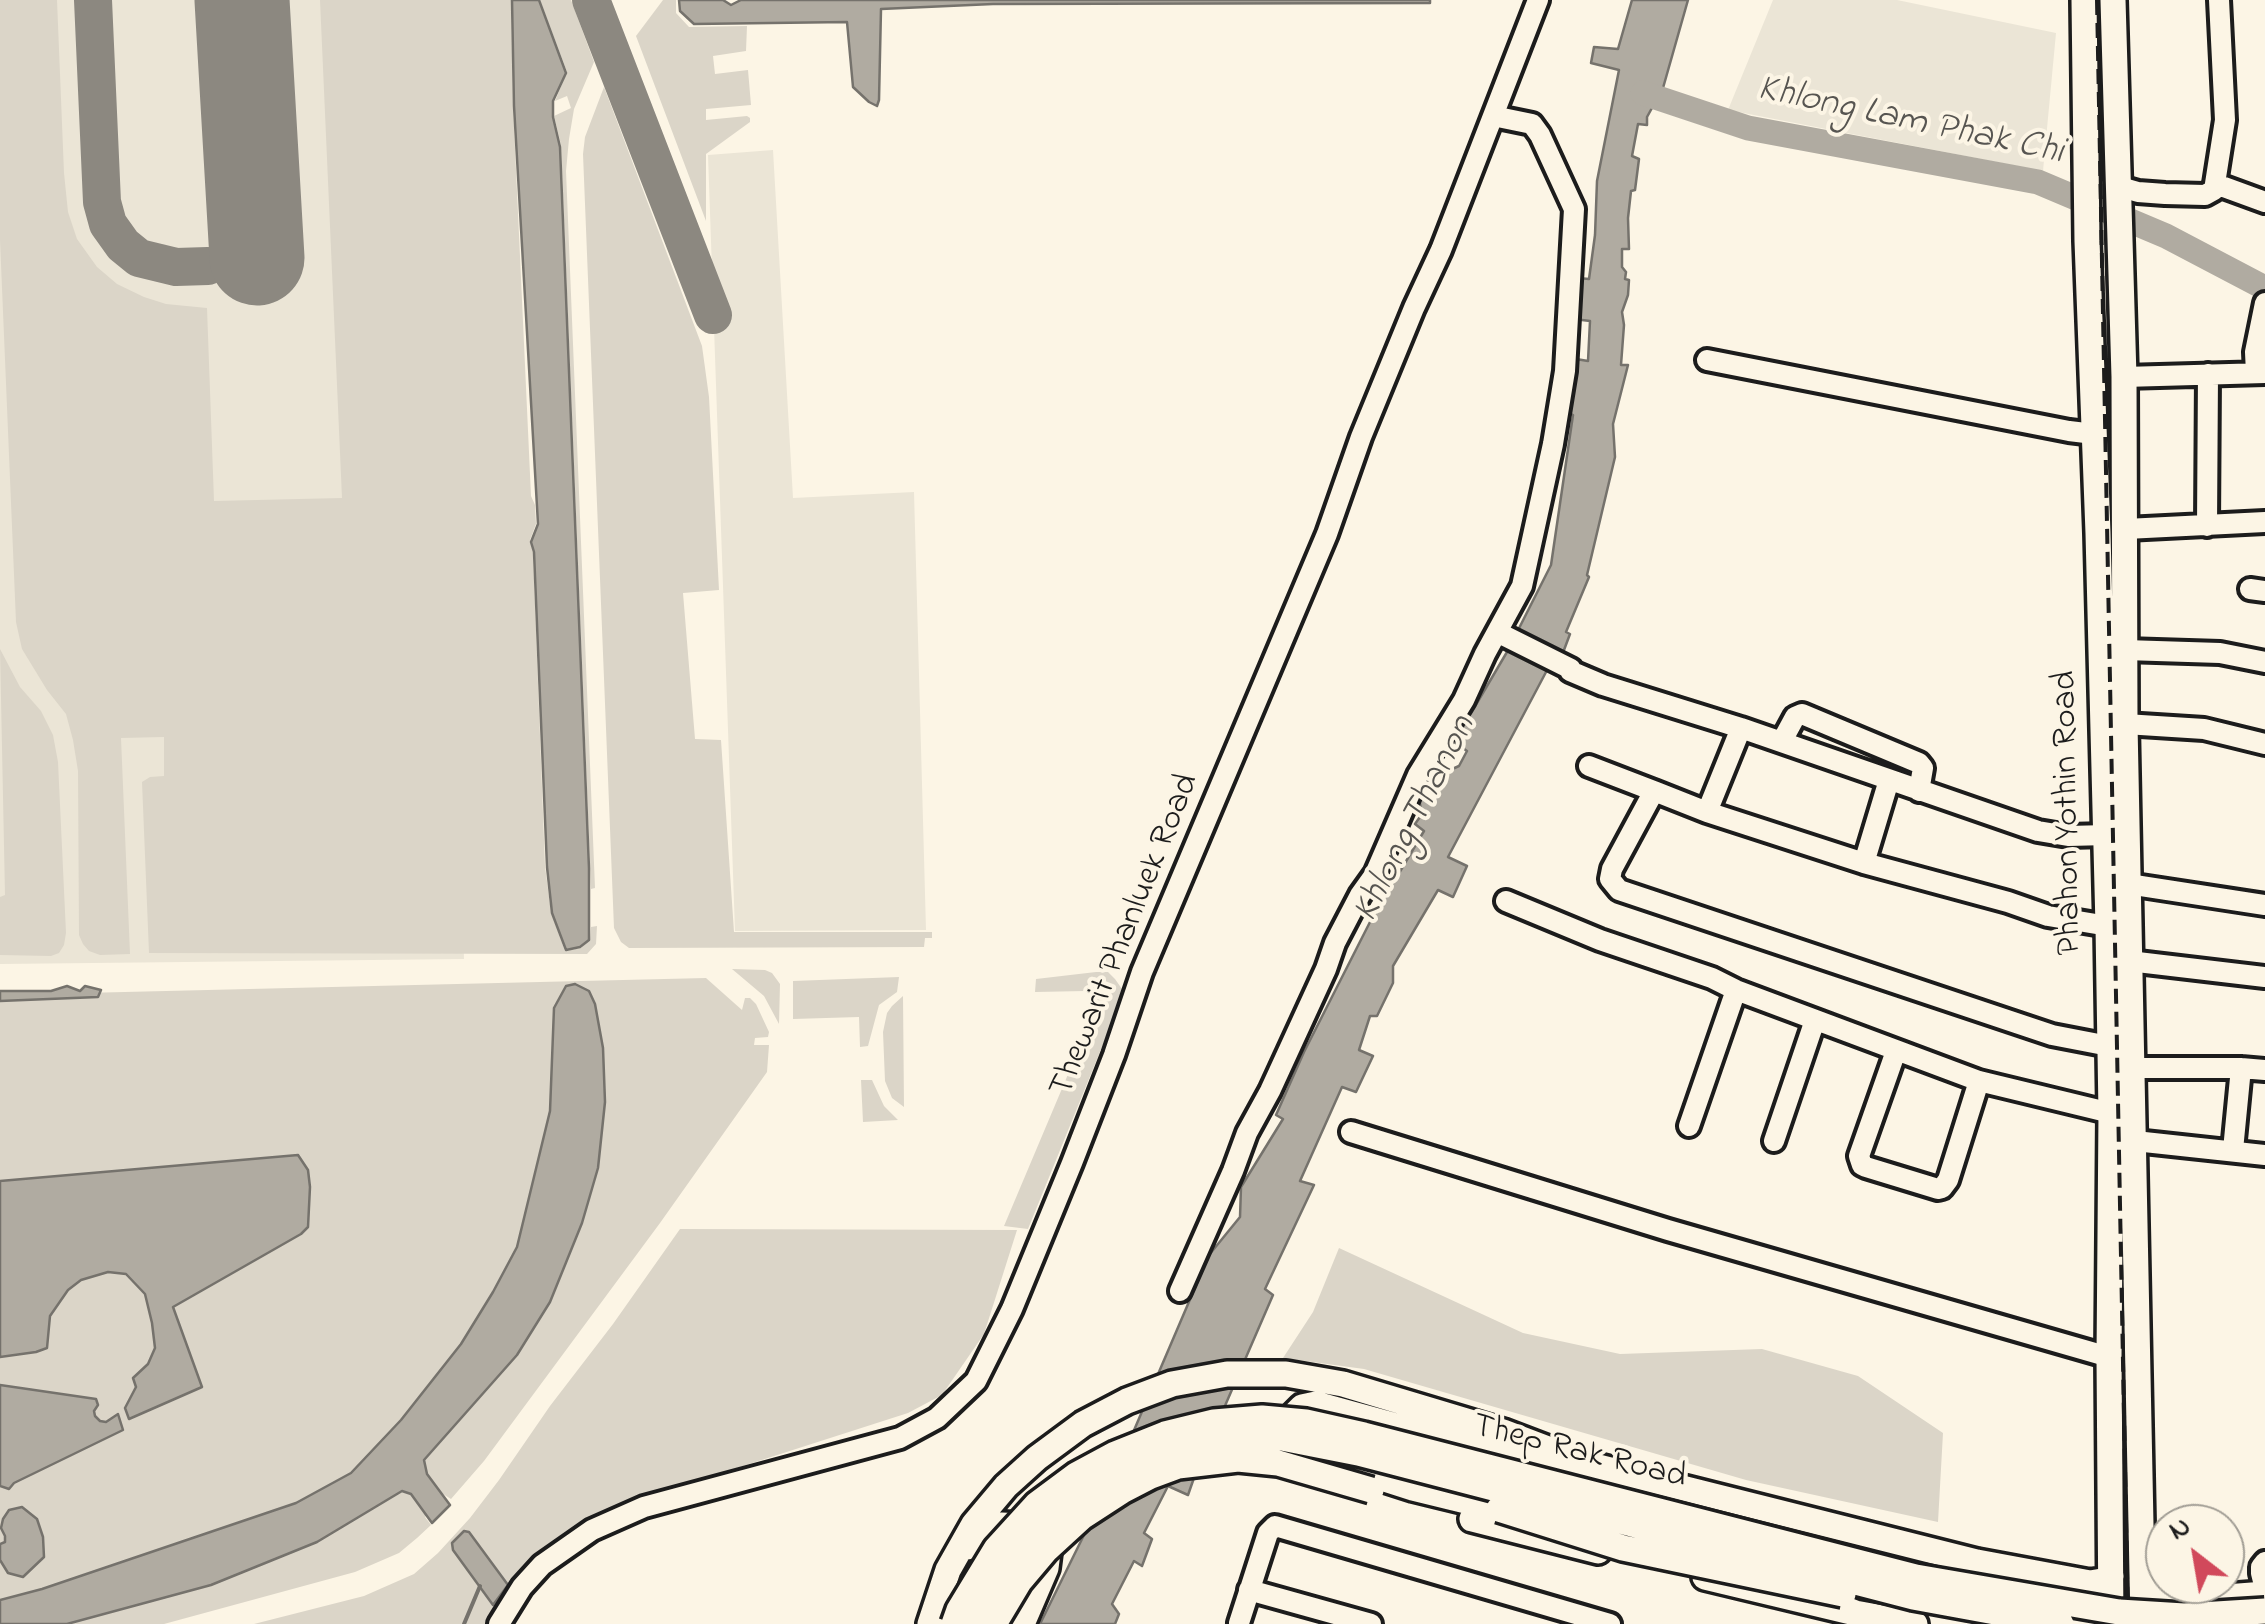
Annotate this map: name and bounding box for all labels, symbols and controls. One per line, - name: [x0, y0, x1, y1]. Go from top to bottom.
- water label: Khlong Lam Phak Chi: [1753, 68, 2067, 178]
- street label: Phahon Yothin Road: [2047, 670, 2093, 956]
- water label: Khlong Thanon: [1345, 709, 1489, 931]
- street label: Thewarit Phanluek Road: [1043, 768, 1211, 1104]
- street label: Thep Rak Road: [1468, 1407, 1690, 1501]
- north arrow: [2145, 1504, 2245, 1604]
- text: N: [2162, 1507, 2199, 1552]

